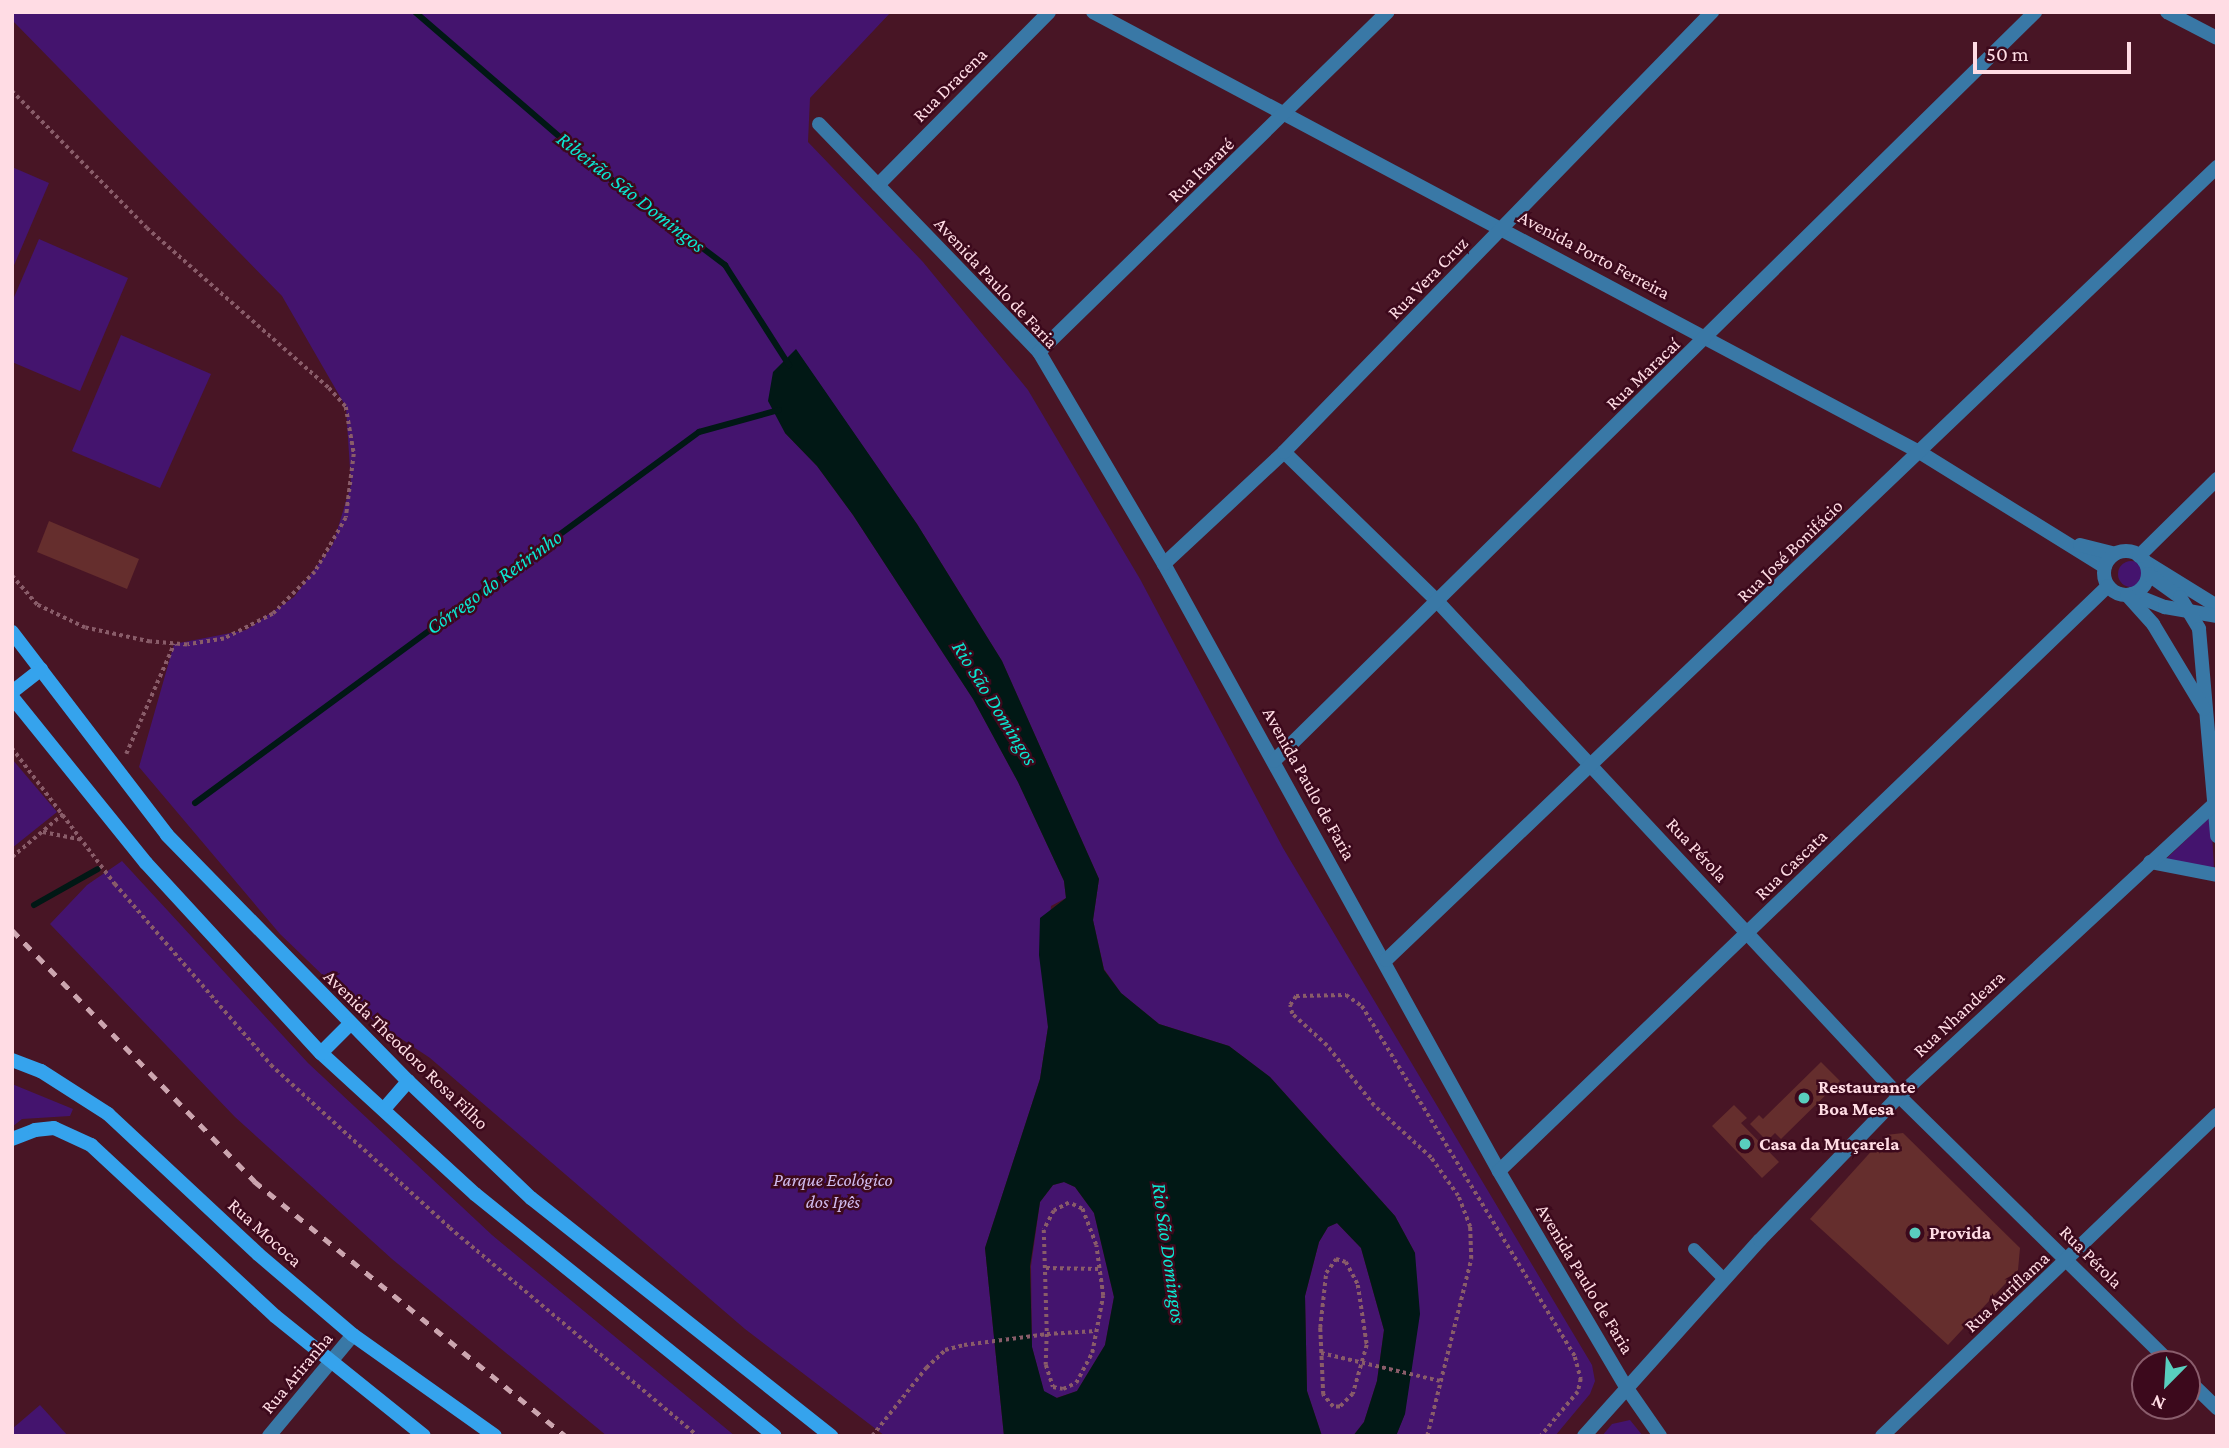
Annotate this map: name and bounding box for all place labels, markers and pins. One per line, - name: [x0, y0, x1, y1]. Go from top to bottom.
- place label: Restaurante Boa Mesa: [1818, 1076, 1915, 1120]
- marker: Restaurante Boa Mesa: [1796, 1090, 1812, 1106]
- place label: Casa da Muçarela: [1759, 1133, 1899, 1155]
- marker: Casa da Muçarela: [1737, 1136, 1753, 1152]
- place label: Provida: [1929, 1222, 1991, 1244]
- marker: Provida: [1907, 1225, 1923, 1241]

